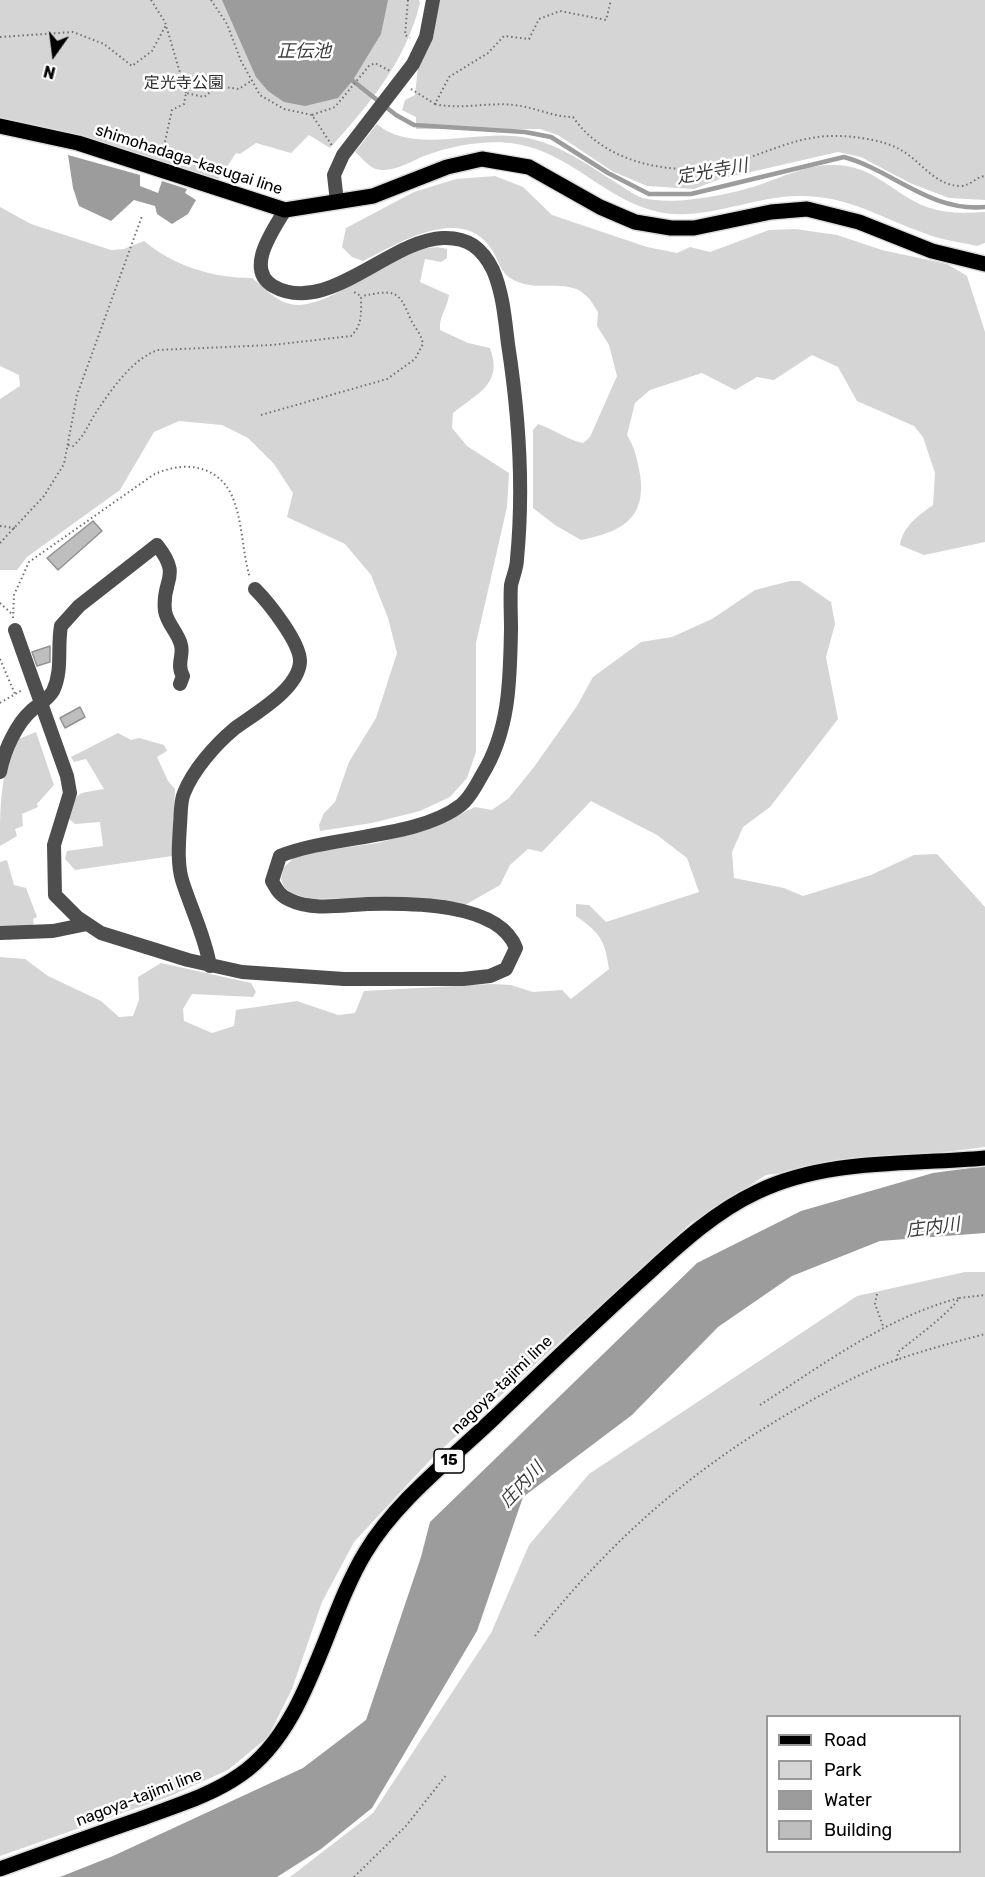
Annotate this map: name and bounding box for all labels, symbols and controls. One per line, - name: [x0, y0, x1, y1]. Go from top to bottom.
- north arrow: [24, 24, 84, 84]
- water label: 正伝池: [277, 41, 331, 63]
- text: N: [42, 61, 57, 83]
- park label: 定光寺公園: [144, 73, 224, 93]
- street label: shimohadaga-kasugai line: [93, 121, 285, 199]
- water label: 定光寺川: [675, 155, 749, 189]
- water label: 庄内川: [905, 1214, 961, 1242]
- street label: nagoya-tajimi line: [447, 1332, 557, 1438]
- road number: 15: [434, 1449, 464, 1473]
- water label: 庄内川: [496, 1458, 548, 1512]
- legend: [766, 1715, 961, 1853]
- text: Road: [824, 1729, 867, 1751]
- text: Park: [824, 1759, 861, 1781]
- street label: nagoya-tajimi line: [73, 1765, 205, 1831]
- text: Water: [824, 1789, 872, 1811]
- text: Building: [824, 1819, 892, 1841]

